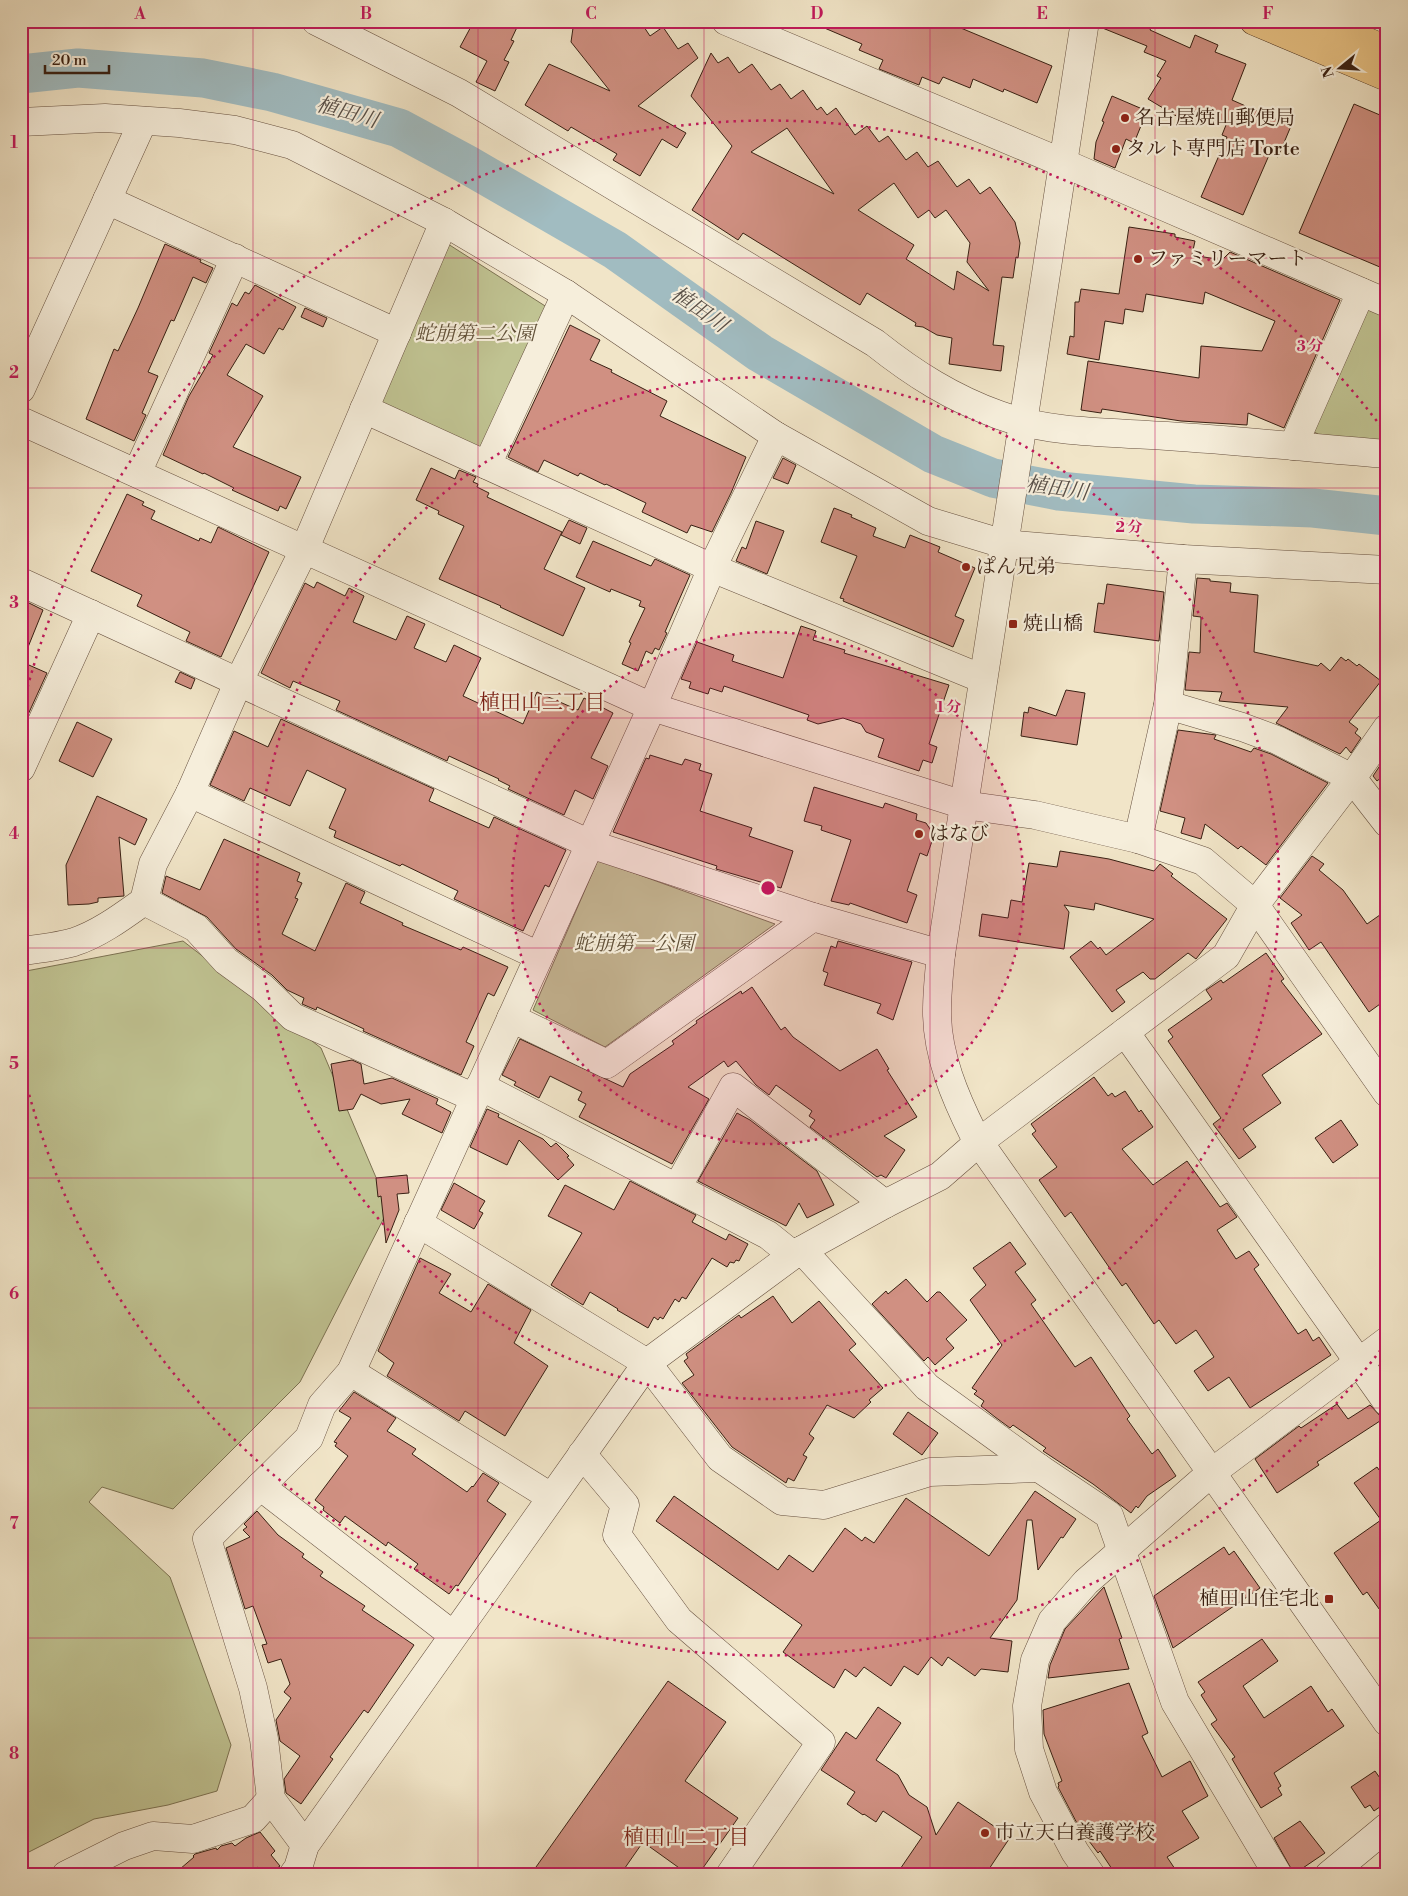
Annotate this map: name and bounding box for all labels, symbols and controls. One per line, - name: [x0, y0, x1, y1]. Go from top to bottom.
- text: A: [133, 4, 146, 24]
- text: B: [360, 4, 372, 24]
- text: C: [585, 4, 597, 24]
- text: D: [811, 4, 824, 24]
- text: E: [1036, 4, 1048, 24]
- text: F: [1262, 4, 1274, 24]
- scale bar: [45, 42, 109, 74]
- north arrow: [1316, 42, 1366, 92]
- text: 20 m: [52, 51, 87, 70]
- text: N: [1318, 64, 1339, 80]
- water label: 植田川: [313, 92, 383, 135]
- place label: 名古屋焼山郵便局: [1135, 106, 1295, 131]
- marker: 名古屋焼山郵便局: [1119, 112, 1131, 124]
- text: 1: [10, 133, 18, 153]
- place label: タルト専門店 Torte: [1126, 137, 1300, 162]
- marker: タルト専門店 Torte: [1110, 143, 1122, 155]
- place label: ファミリーマート: [1148, 247, 1308, 272]
- marker: ファミリーマート: [1132, 253, 1144, 265]
- water label: 植田川: [666, 281, 734, 340]
- park label: 蛇崩第二公園: [415, 322, 538, 347]
- text: 3 分: [1297, 337, 1323, 356]
- text: 2: [9, 363, 19, 383]
- water label: 植田川: [1024, 472, 1092, 507]
- text: 2 分: [1116, 518, 1142, 537]
- place label: ぱん兄弟: [976, 555, 1056, 580]
- marker: ぱん兄弟: [960, 561, 972, 573]
- text: 3: [9, 593, 19, 613]
- place label: 焼山橋: [1023, 612, 1083, 637]
- marker: 焼山橋: [1007, 618, 1019, 630]
- district label: 植田山三丁目: [479, 690, 605, 716]
- text: 1 分: [937, 698, 961, 717]
- place label: はなび: [929, 822, 989, 847]
- text: 4: [9, 824, 20, 844]
- marker: はなび: [913, 828, 925, 840]
- centre of rings: [759, 879, 777, 897]
- park label: 蛇崩第一公園: [574, 932, 697, 957]
- text: 5: [9, 1054, 19, 1074]
- text: 6: [9, 1284, 19, 1304]
- text: 7: [9, 1514, 19, 1534]
- place label: 植田山住宅北: [1199, 1587, 1319, 1612]
- marker: 植田山住宅北: [1323, 1593, 1335, 1605]
- text: 8: [9, 1744, 19, 1764]
- place label: 市立天白養護学校: [995, 1821, 1155, 1846]
- district label: 植田山二丁目: [623, 1825, 749, 1851]
- marker: 市立天白養護学校: [979, 1827, 991, 1839]

